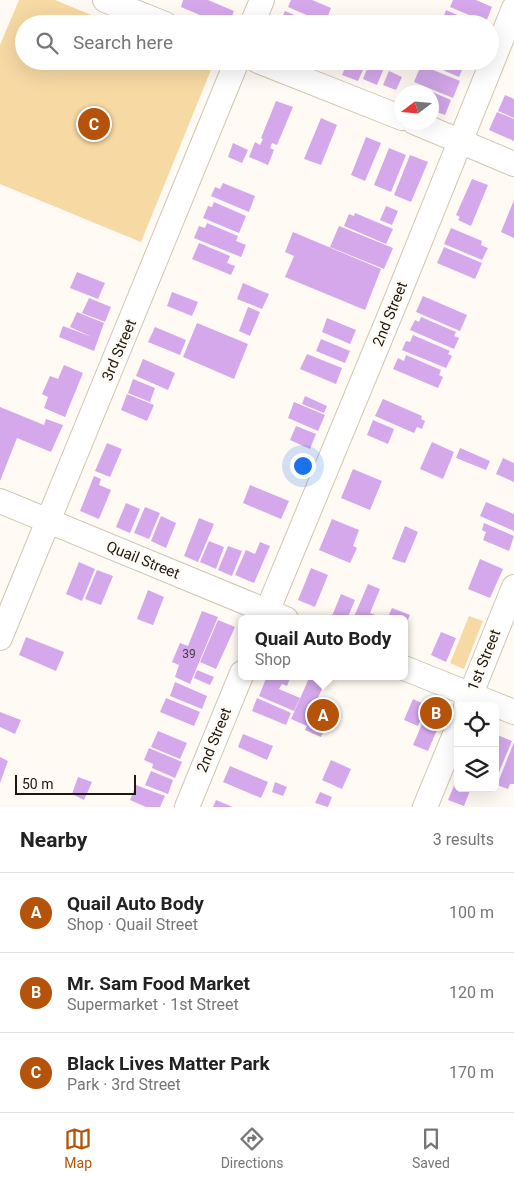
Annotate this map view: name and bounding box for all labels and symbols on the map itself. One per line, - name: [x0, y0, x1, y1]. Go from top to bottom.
- north arrow: [394, 85, 439, 130]
- pin: C: [78, 105, 110, 143]
- street label: 2nd Street: [369, 279, 411, 349]
- street label: 3rd Street: [98, 316, 140, 383]
- your location: [290, 453, 316, 479]
- street label: Quail Street: [104, 537, 182, 583]
- street label: 1st Street: [464, 627, 504, 693]
- house number: 39: [182, 647, 196, 661]
- pin: B: [420, 694, 452, 732]
- pin: A: [307, 696, 339, 734]
- street label: 2nd Street: [193, 705, 235, 775]
- scale bar: [15, 772, 136, 795]

